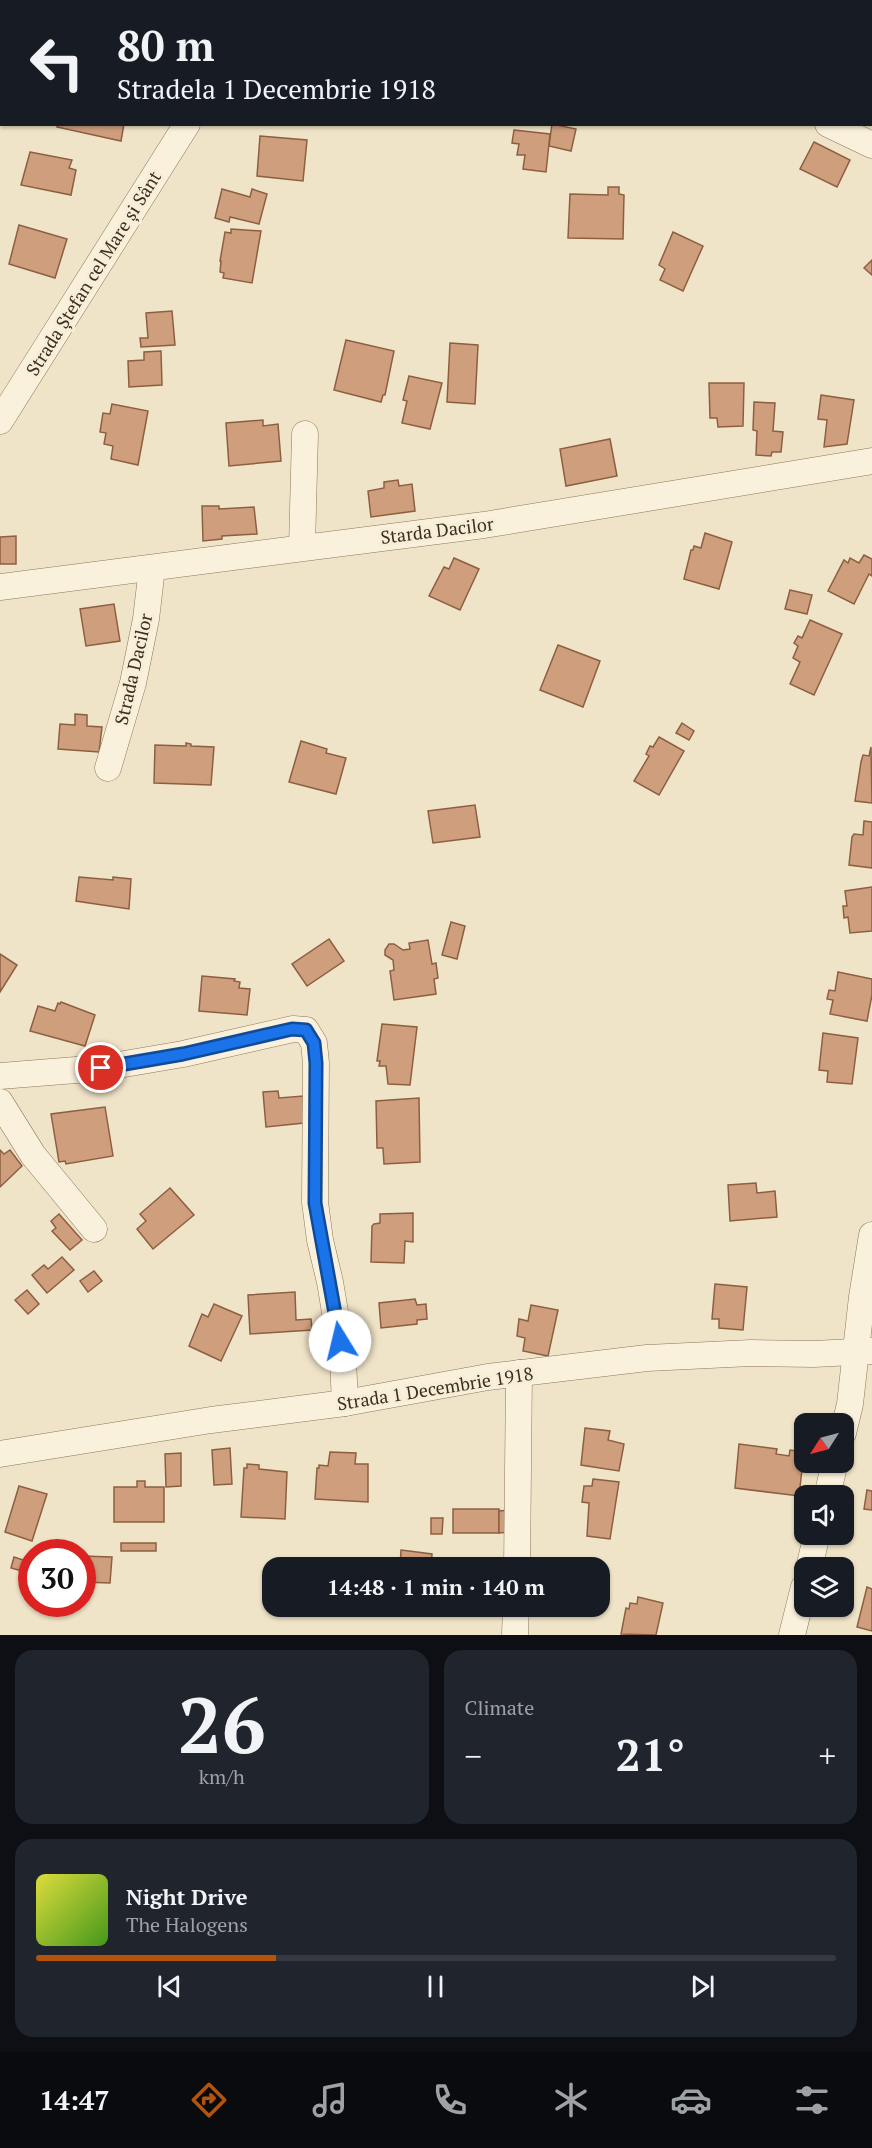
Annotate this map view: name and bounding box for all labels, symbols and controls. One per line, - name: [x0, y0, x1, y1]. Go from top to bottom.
- text: 80 m: [117, 17, 215, 73]
- icon: left: [18, 24, 96, 102]
- text: Stradela 1 Decembrie 1918: [117, 71, 436, 107]
- street label: Strada Ștefan cel Mare și Sânt: [20, 166, 166, 380]
- street label: Starda Dacilor: [379, 511, 495, 549]
- street label: Strada Dacilor: [109, 611, 157, 727]
- pin: [75, 1042, 126, 1093]
- icon: arrive: [84, 1051, 117, 1084]
- position arrow: [308, 1309, 372, 1373]
- street label: Strada 1 Decembrie 1918: [335, 1361, 535, 1415]
- north arrow: [794, 1413, 854, 1473]
- map controls: [794, 1413, 854, 1617]
- button: sound: [794, 1485, 854, 1545]
- speed limit sign: 30: [18, 1539, 96, 1617]
- button: layers: [794, 1557, 854, 1617]
- text: 14:48 · 1 min · 140 m: [327, 1572, 545, 1601]
- text: 26: [178, 1672, 266, 1775]
- text: Climate: [465, 1694, 534, 1721]
- text: 21°: [616, 1724, 685, 1784]
- text: −: [465, 1734, 482, 1777]
- text: +: [818, 1734, 836, 1777]
- text: km/h: [199, 1763, 245, 1790]
- text: Night Drive: [126, 1882, 248, 1911]
- text: The Halogens: [126, 1911, 248, 1938]
- icon: previous: [153, 1970, 186, 2003]
- icon: pause: [419, 1970, 452, 2003]
- icon: next: [686, 1970, 719, 2003]
- icon: directions: [188, 2079, 230, 2121]
- icon: music: [309, 2079, 351, 2121]
- icon: phone: [429, 2079, 471, 2121]
- icon: climate: [550, 2079, 592, 2121]
- icon: car: [670, 2079, 712, 2121]
- icon: filters: [791, 2079, 833, 2121]
- text: 14:47: [39, 2082, 110, 2118]

